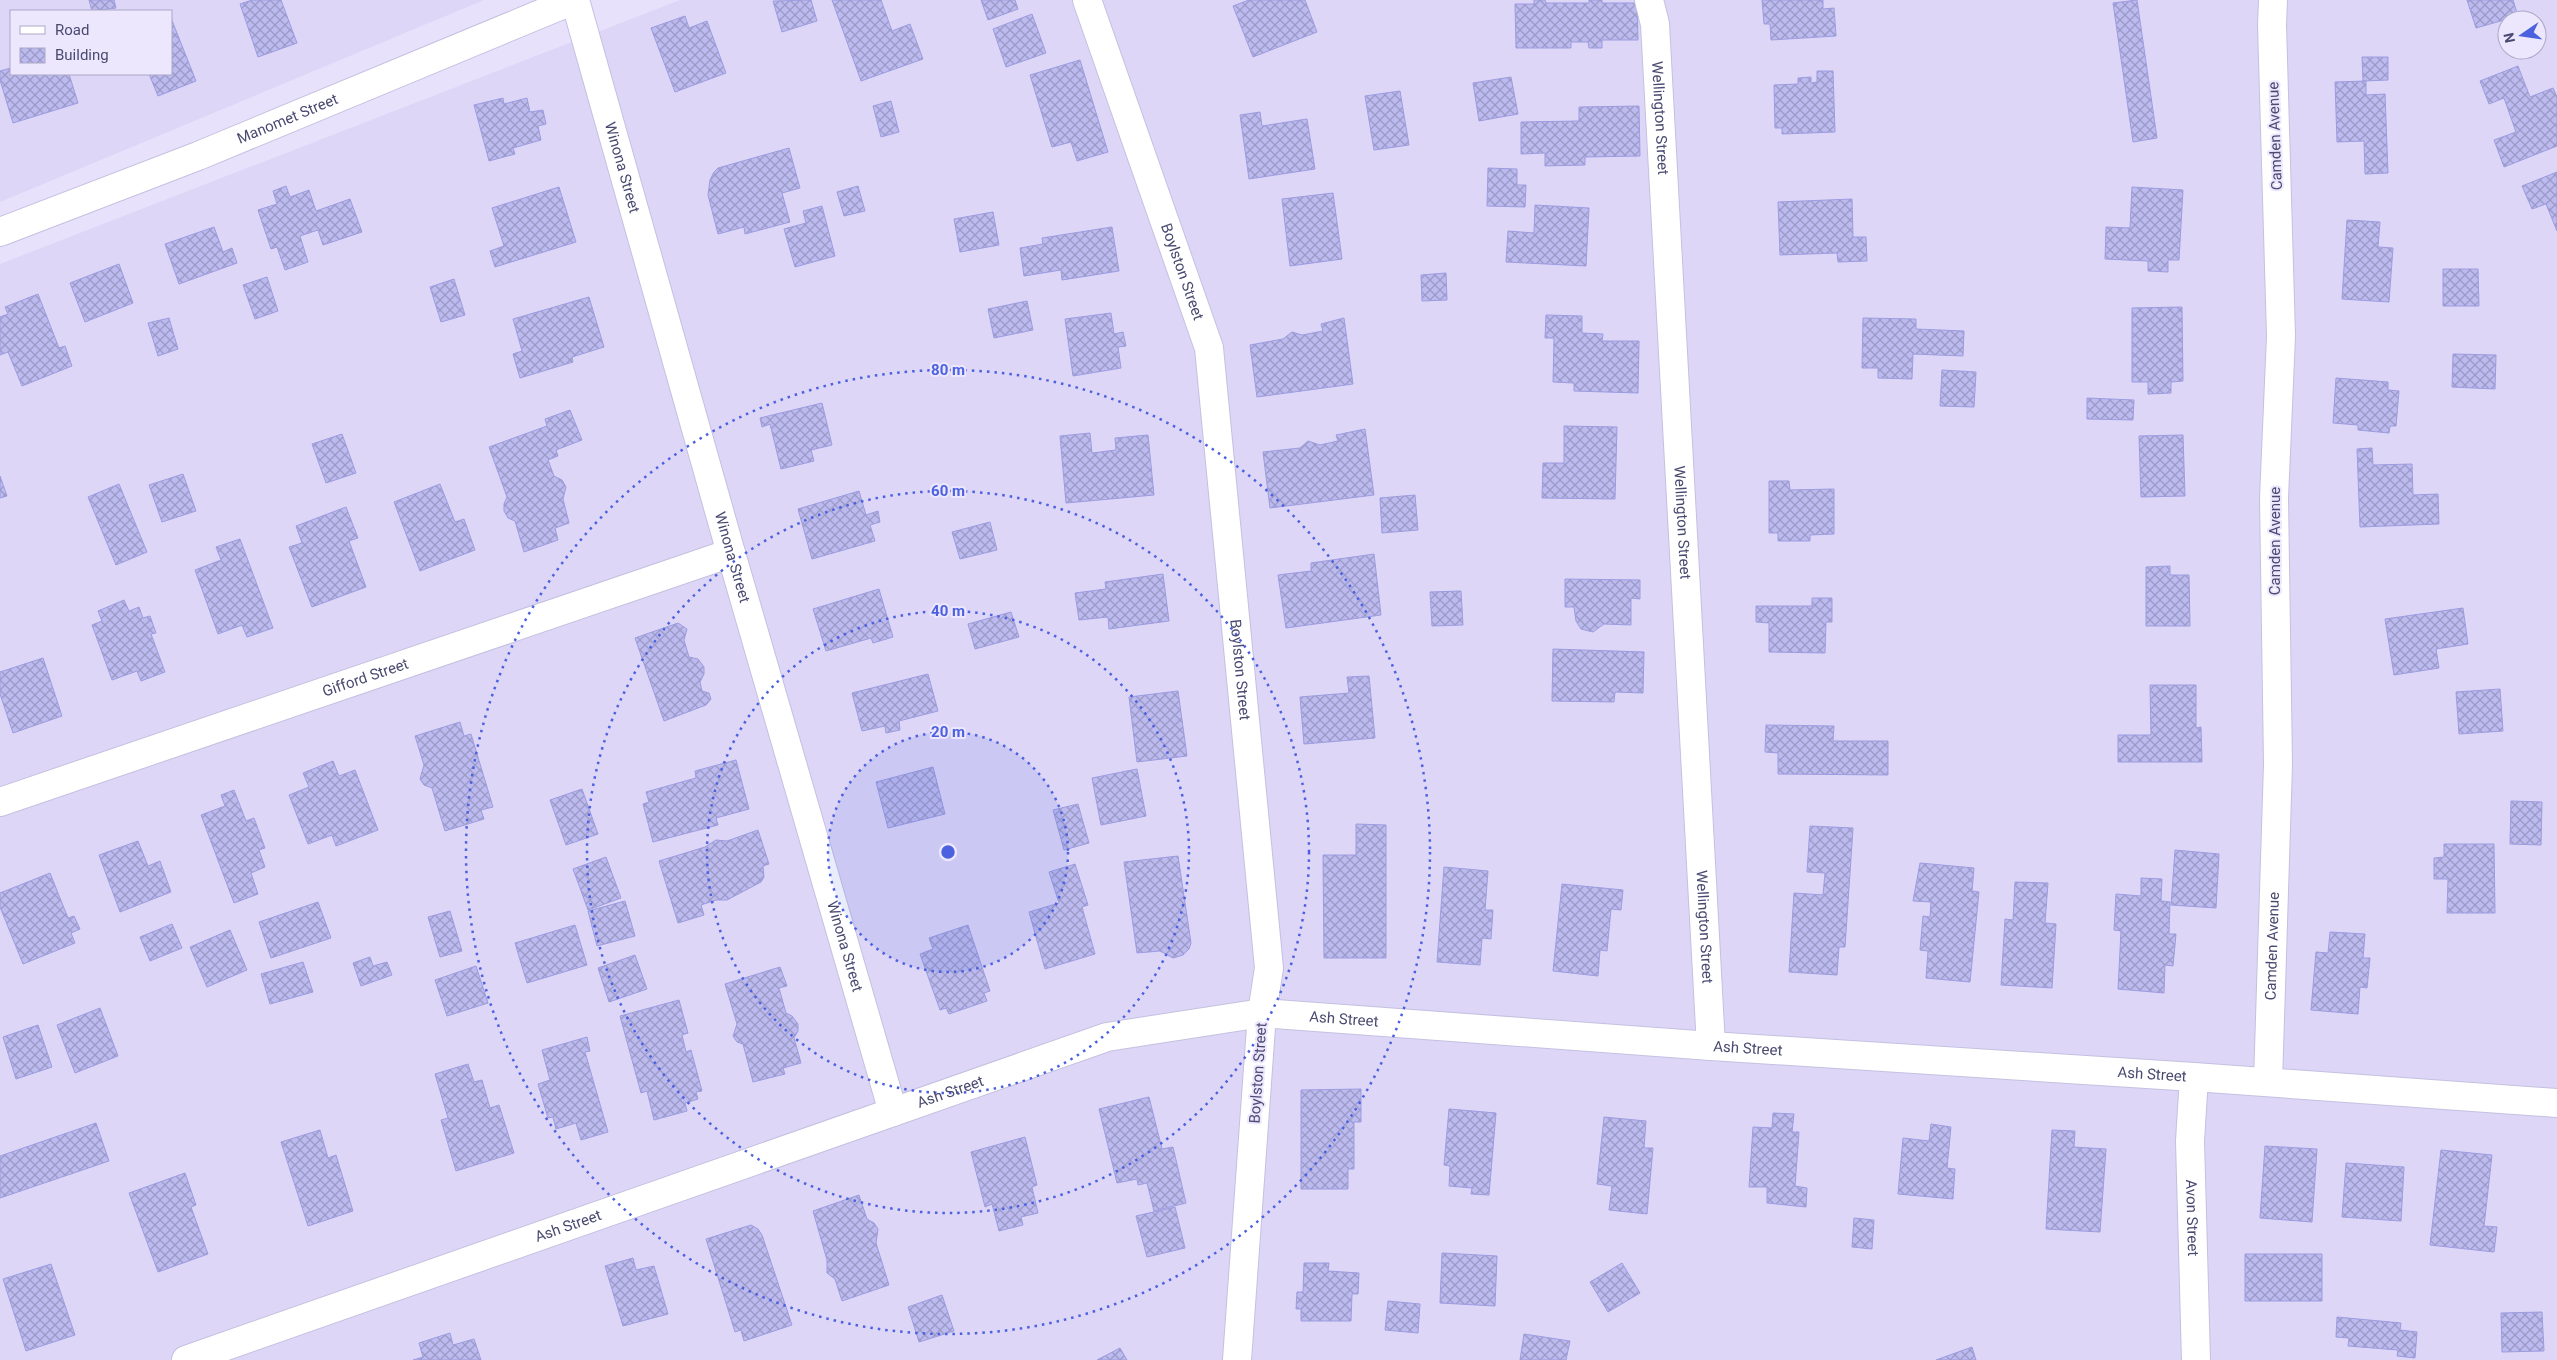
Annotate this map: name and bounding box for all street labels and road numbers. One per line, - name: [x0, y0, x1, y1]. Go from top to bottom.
- street label: Wellington Street: [1648, 61, 1672, 175]
- street label: Camden Avenue: [2264, 81, 2286, 191]
- street label: Manomet Street: [234, 90, 341, 148]
- street label: Winona Street: [601, 120, 644, 215]
- street label: Boylston Street: [1157, 221, 1208, 323]
- street label: Wellington Street: [1670, 465, 1694, 580]
- street label: Camden Avenue: [2266, 487, 2284, 595]
- street label: Winona Street: [711, 510, 754, 605]
- street label: Boylston Street: [1226, 618, 1254, 721]
- street label: Gifford Street: [320, 655, 411, 701]
- street label: Wellington Street: [1692, 870, 1717, 984]
- street label: Camden Avenue: [2262, 891, 2283, 1001]
- street label: Winona Street: [823, 899, 867, 994]
- street label: Ash Street: [1309, 1008, 1379, 1031]
- street label: Boylston Street: [1245, 1022, 1271, 1124]
- street label: Ash Street: [1713, 1037, 1783, 1060]
- street label: Ash Street: [2117, 1063, 2187, 1086]
- street label: Ash Street: [915, 1072, 986, 1112]
- street label: Avon Street: [2182, 1179, 2202, 1257]
- street label: Ash Street: [533, 1206, 604, 1246]

